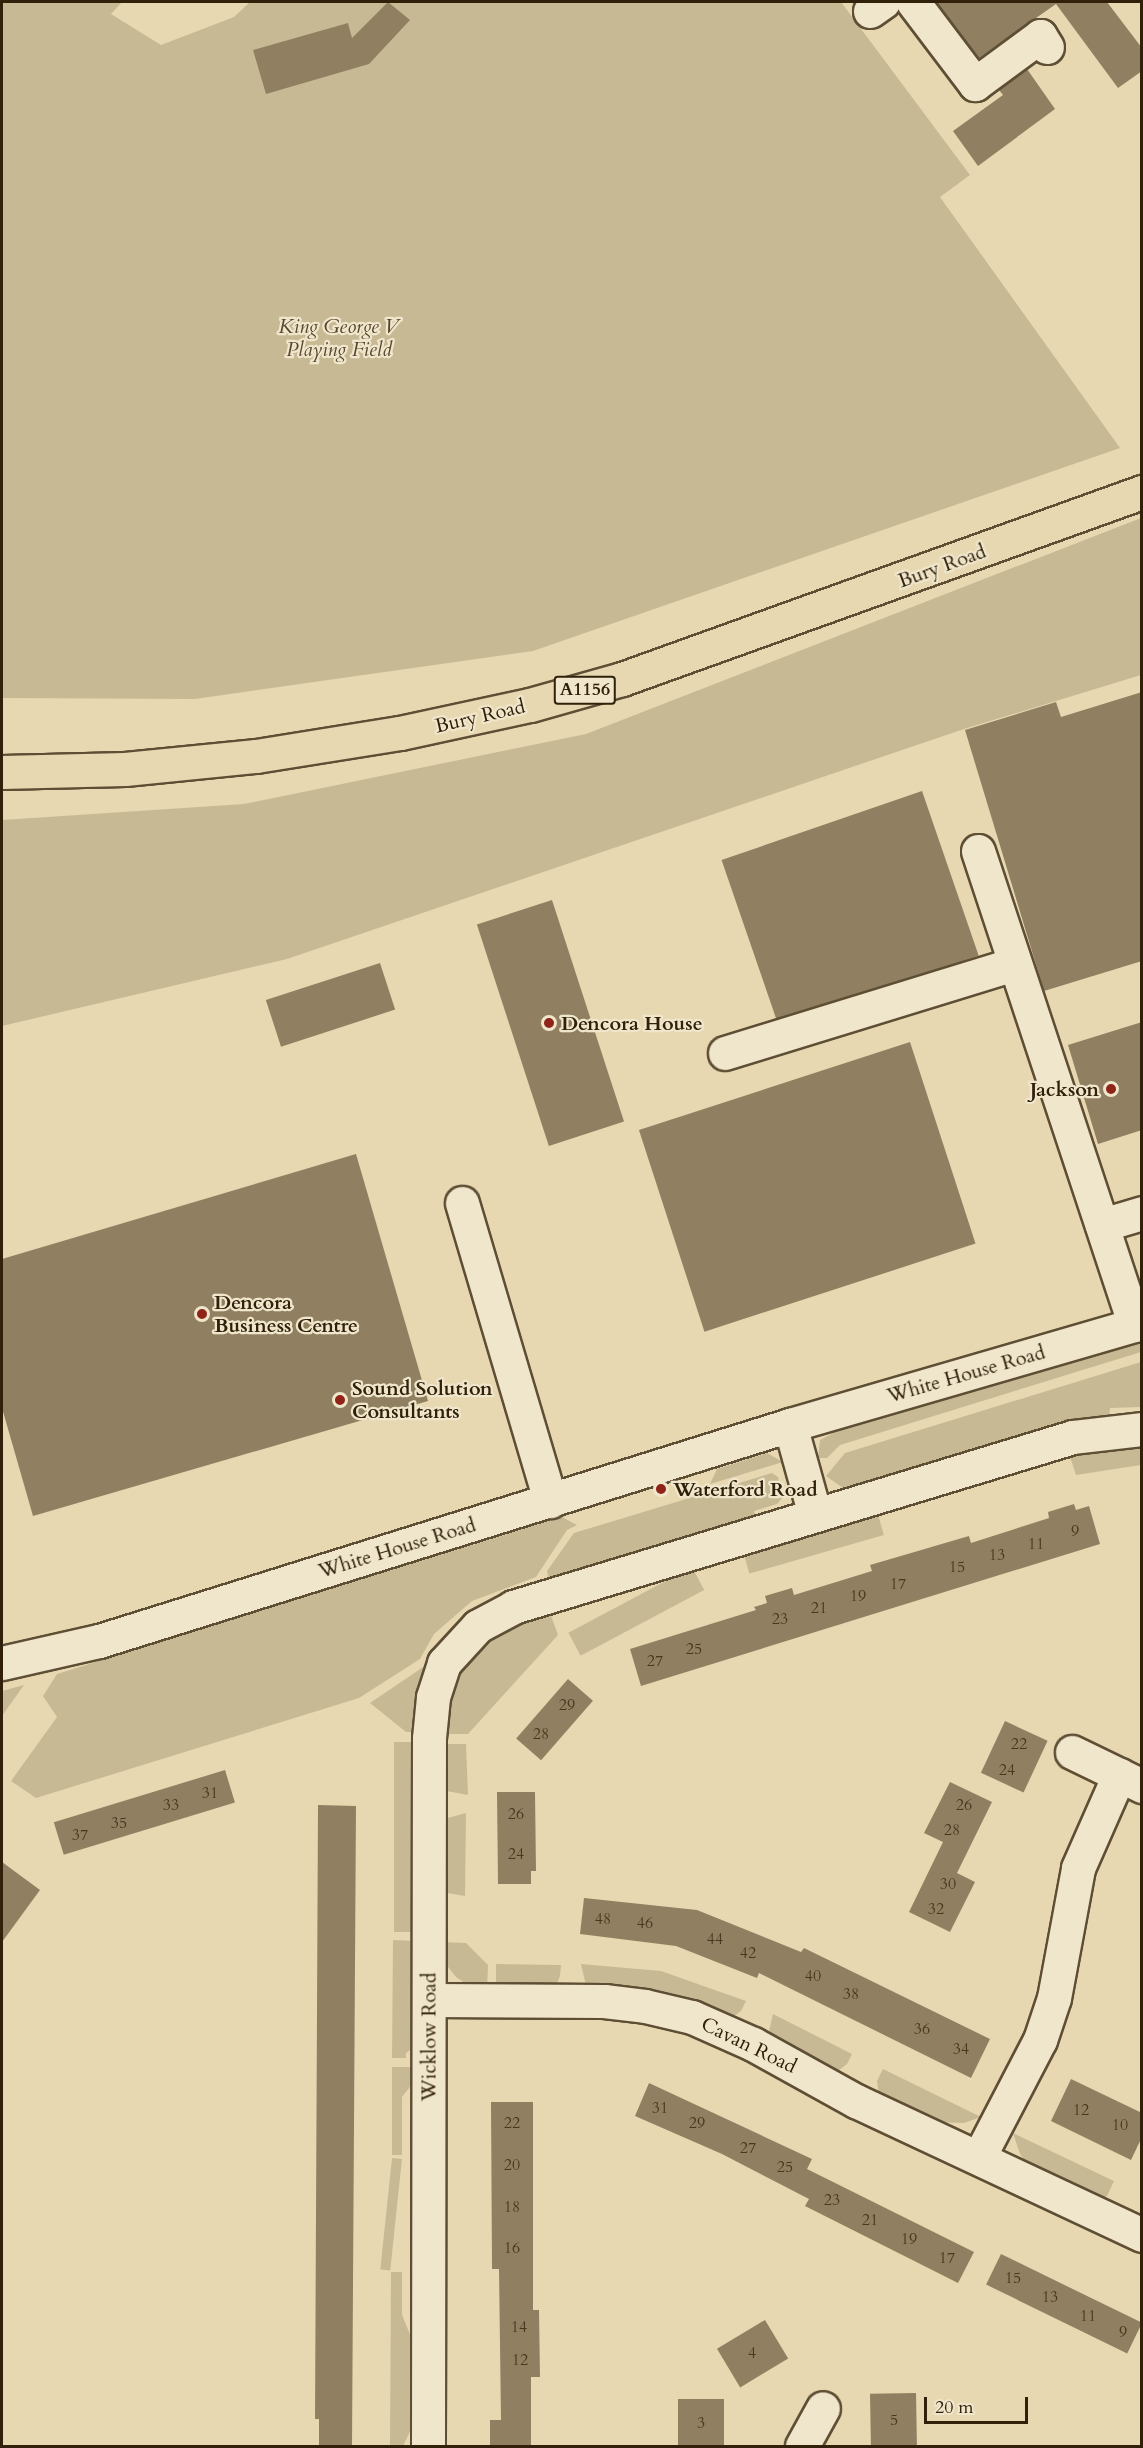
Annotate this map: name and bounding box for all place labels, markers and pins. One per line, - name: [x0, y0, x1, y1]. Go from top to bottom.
- place label: Dencora House: [561, 1011, 703, 1035]
- marker: Dencora House: [542, 1016, 556, 1030]
- place label: Jackson: [1030, 1077, 1099, 1101]
- marker: Jackson: [1104, 1082, 1118, 1096]
- place label: Dencora Business Centre: [214, 1290, 358, 1337]
- marker: Dencora Business Centre: [195, 1307, 209, 1321]
- place label: Sound Solution Consultants: [352, 1376, 493, 1423]
- marker: Sound Solution Consultants: [333, 1393, 347, 1407]
- place label: Waterford Road: [673, 1477, 818, 1501]
- marker: Waterford Road: [654, 1482, 668, 1496]

